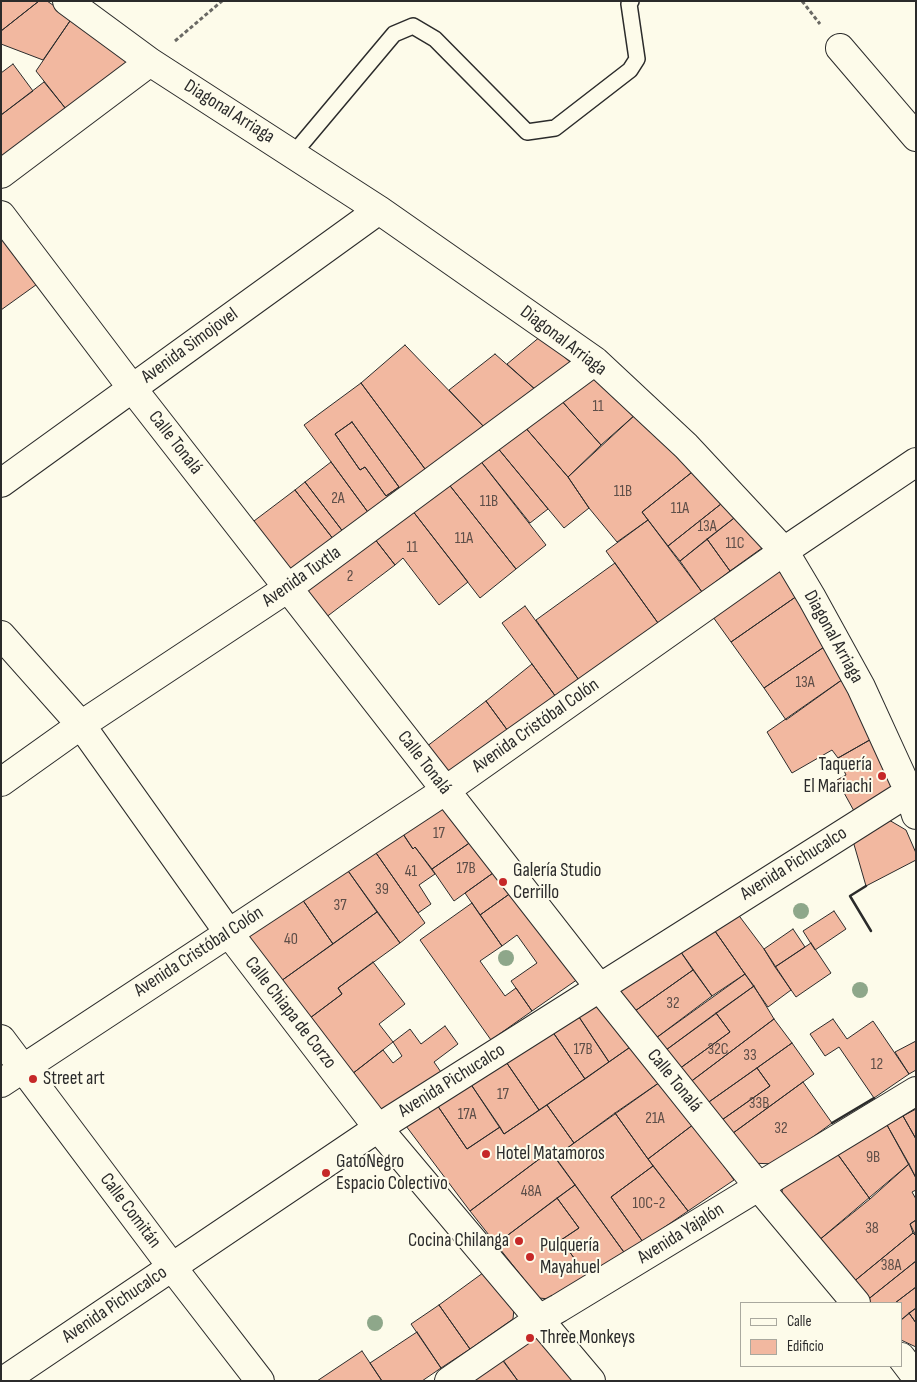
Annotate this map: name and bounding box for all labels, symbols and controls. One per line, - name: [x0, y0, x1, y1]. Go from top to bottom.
- street label: Diagonal Arriaga: [180, 75, 278, 149]
- street label: Diagonal Arriaga: [515, 301, 611, 381]
- street label: Avenida Simojovel: [137, 303, 243, 389]
- house number: 11: [592, 397, 604, 417]
- street label: Calle Tonalá: [143, 407, 207, 479]
- house number: 11B: [614, 482, 632, 502]
- house number: 2A: [331, 489, 345, 509]
- house number: 11B: [480, 492, 498, 512]
- house number: 11A: [671, 499, 689, 519]
- house number: 13A: [697, 517, 717, 537]
- house number: 11A: [455, 529, 473, 549]
- house number: 11C: [726, 534, 744, 554]
- house number: 11: [406, 538, 418, 558]
- street label: Avenida Tuxtla: [258, 542, 346, 612]
- house number: 2: [347, 567, 353, 587]
- street label: Diagonal Arriaga: [798, 587, 868, 687]
- house number: 13A: [795, 673, 815, 693]
- street label: Avenida Cristóbal Colón: [468, 674, 604, 778]
- street label: Calle Tonalá: [392, 727, 456, 799]
- place label: Taquería El Mariachi: [803, 754, 872, 798]
- marker: Taquería El Mariachi: [876, 770, 888, 782]
- street label: Avenida Pichucalco: [736, 822, 852, 906]
- house number: 17: [433, 824, 445, 844]
- house number: 17B: [456, 859, 476, 879]
- place label: Galería Studio Cerrillo: [513, 860, 601, 904]
- house number: 41: [405, 862, 417, 882]
- marker: Galería Studio Cerrillo: [497, 876, 509, 888]
- house number: 39: [375, 880, 389, 900]
- house number: 37: [333, 896, 347, 916]
- street label: Avenida Cristóbal Colón: [130, 902, 268, 1002]
- house number: 40: [284, 930, 298, 950]
- street label: Calle Chiapa de Corzo: [239, 953, 341, 1073]
- house number: 32: [666, 994, 680, 1014]
- street label: Avenida Pichucalco: [394, 1039, 510, 1123]
- house number: 17B: [573, 1040, 593, 1060]
- house number: 32C: [707, 1040, 729, 1060]
- street label: Calle Tonalá: [642, 1045, 706, 1117]
- house number: 33: [743, 1046, 757, 1066]
- house number: 12: [871, 1055, 883, 1075]
- place label: Street art: [43, 1068, 105, 1090]
- marker: Street art: [27, 1073, 39, 1085]
- house number: 17: [497, 1085, 509, 1105]
- house number: 33B: [749, 1094, 769, 1114]
- house number: 17A: [458, 1105, 476, 1125]
- house number: 21A: [645, 1109, 665, 1129]
- house number: 32: [774, 1119, 788, 1139]
- place label: Hotel Matamoros: [496, 1143, 605, 1165]
- marker: Hotel Matamoros: [480, 1148, 492, 1160]
- house number: 9B: [866, 1148, 880, 1168]
- place label: GatoNegro Espacio Colectivo: [336, 1151, 448, 1195]
- marker: GatoNegro Espacio Colectivo: [320, 1167, 332, 1179]
- street label: Calle Comitán: [94, 1169, 166, 1253]
- house number: 48A: [521, 1182, 541, 1202]
- house number: 10C-2: [633, 1194, 665, 1214]
- street label: Avenida Yajalón: [634, 1199, 728, 1269]
- house number: 38: [865, 1219, 879, 1239]
- place label: Cocina Chilanga: [408, 1230, 509, 1252]
- marker: Cocina Chilanga: [513, 1235, 525, 1247]
- place label: Pulquería Mayahuel: [540, 1235, 600, 1279]
- marker: Pulquería Mayahuel: [524, 1251, 536, 1263]
- house number: 38A: [881, 1256, 901, 1276]
- street label: Avenida Pichucalco: [58, 1262, 172, 1348]
- legend: [740, 1302, 902, 1367]
- text: Calle: [787, 1312, 811, 1331]
- place label: Three Monkeys: [540, 1327, 635, 1349]
- marker: Three Monkeys: [524, 1332, 536, 1344]
- text: Edificio: [787, 1337, 824, 1356]

